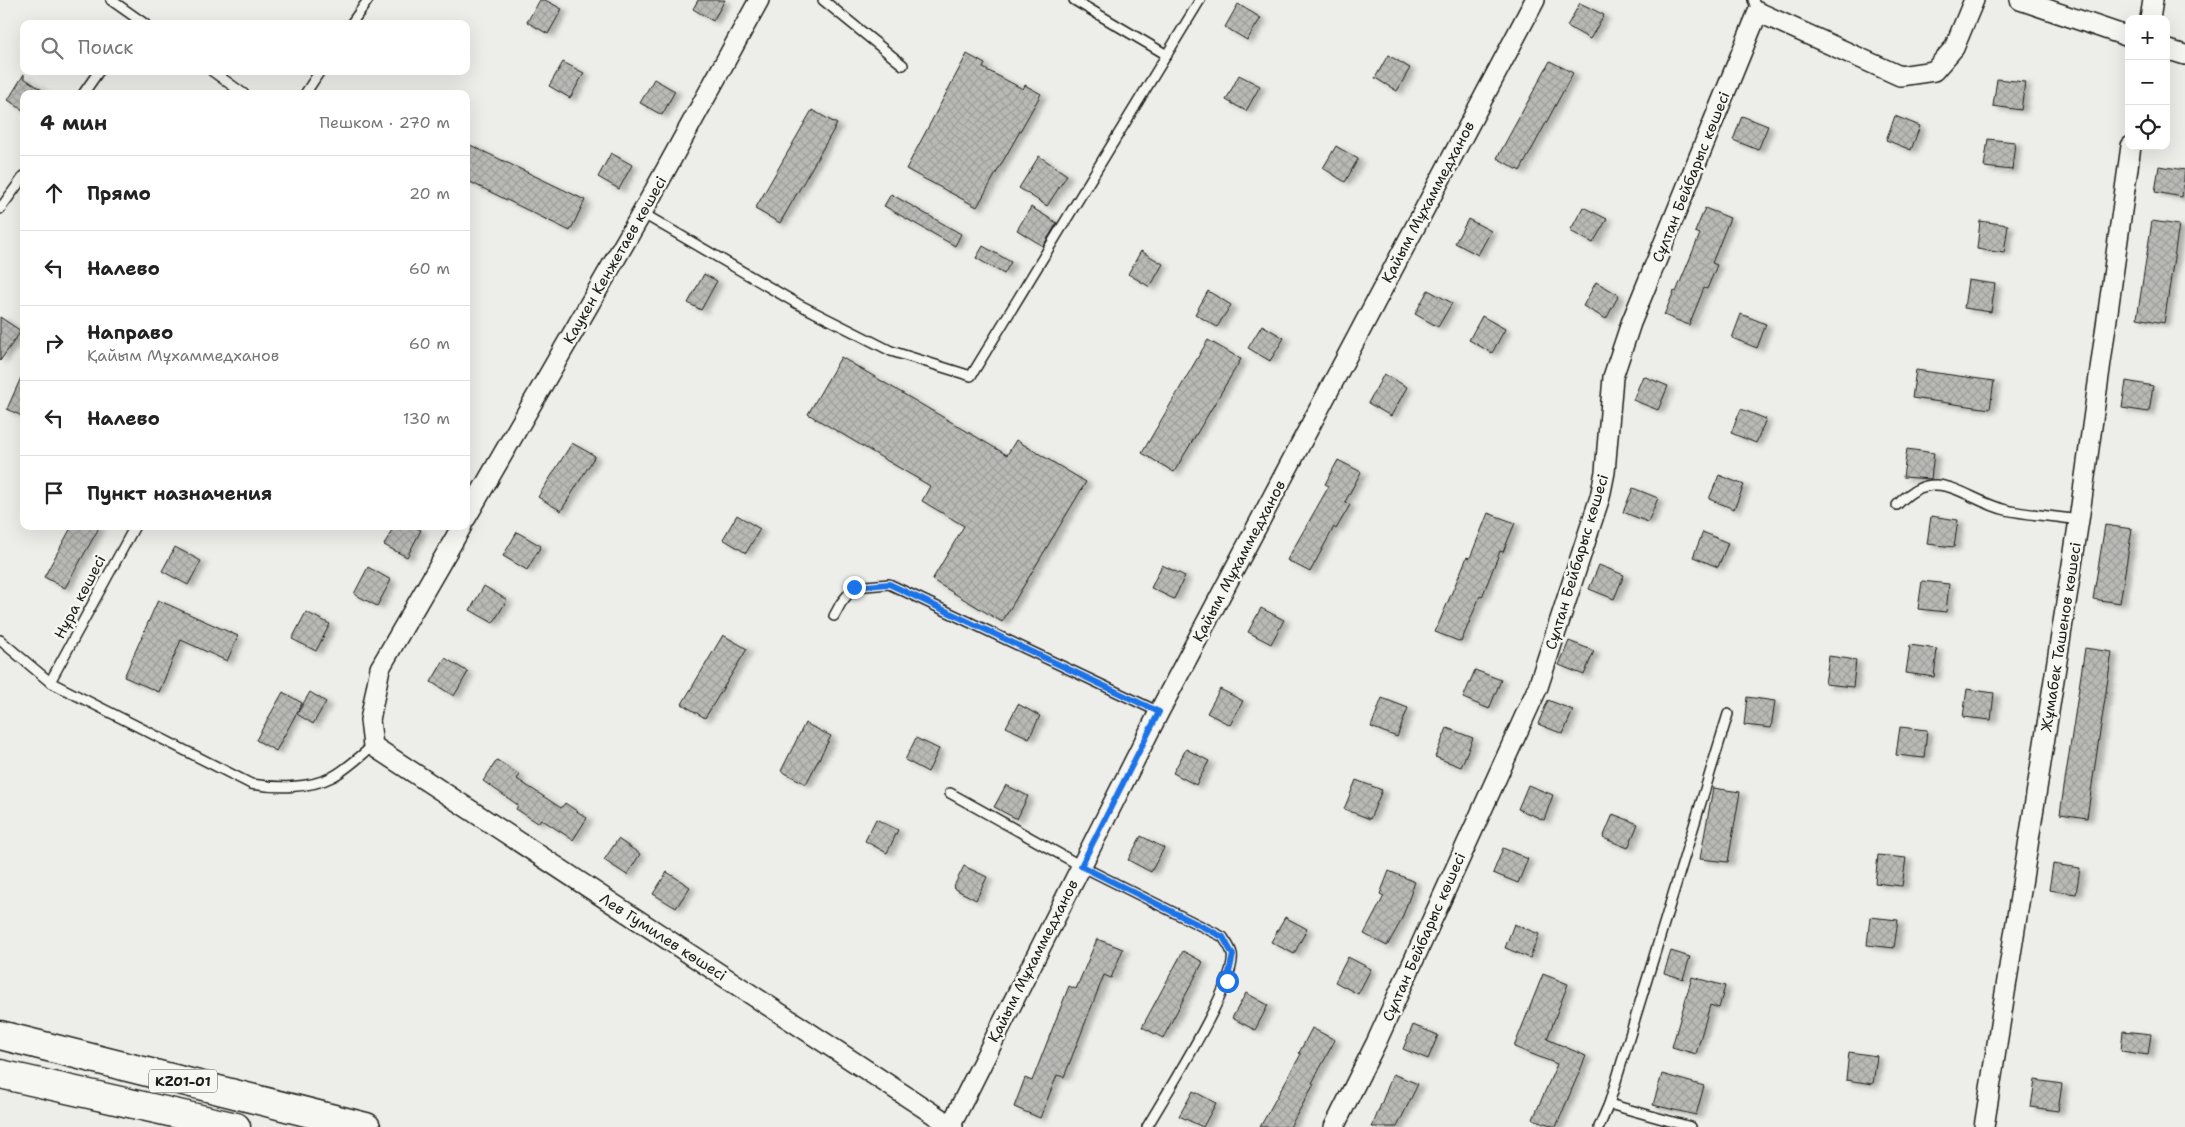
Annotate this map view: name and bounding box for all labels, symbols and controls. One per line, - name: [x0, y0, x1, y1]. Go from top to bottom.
- map controls: [2125, 15, 2170, 150]
- button: +: [2125, 15, 2170, 60]
- search box: [20, 20, 470, 75]
- icon: search: [38, 34, 66, 62]
- text: Поиск: [78, 35, 133, 60]
- button: −: [2125, 60, 2170, 105]
- street label: Сұлтан Бейбарыс көшесі: [1648, 89, 1734, 265]
- button: locate: [2125, 105, 2170, 150]
- text: 4 мин: [40, 109, 107, 137]
- text: Пешком · 270 m: [319, 112, 450, 133]
- street label: Қайым Мұхаммедханов: [1377, 118, 1479, 286]
- street label: Каукен Кенжетаев көшесі: [559, 173, 671, 347]
- icon: ahead: [40, 179, 68, 207]
- text: Прямо: [87, 181, 151, 206]
- text: 20 m: [409, 183, 450, 204]
- icon: left: [40, 254, 68, 282]
- text: Налево: [87, 256, 160, 281]
- text: 60 m: [409, 258, 450, 279]
- text: Направо: [87, 320, 173, 345]
- icon: right: [40, 329, 68, 357]
- text: 60 m: [409, 333, 450, 354]
- text: Қайым Мұхаммедханов: [87, 345, 279, 366]
- icon: left: [40, 404, 68, 432]
- text: Налево: [87, 406, 160, 431]
- text: 130 m: [403, 408, 450, 429]
- street label: Сұлтан Бейбарыс көшесі: [1541, 472, 1613, 652]
- street label: Қайым Мұхаммедханов: [1188, 477, 1290, 645]
- icon: arrive: [40, 479, 68, 507]
- text: Пункт назначения: [87, 481, 272, 506]
- street label: Жұмабек Ташенов көшесі: [2036, 541, 2086, 733]
- street label: Нұра көшесі: [50, 552, 110, 642]
- route end: [843, 576, 866, 599]
- street label: Сұлтан Бейбарыс көшесі: [1378, 850, 1470, 1024]
- street label: Қайым Мұхаммедханов: [983, 876, 1083, 1046]
- street label: Лев Гумилев көшесі: [596, 889, 730, 985]
- route start: [1216, 970, 1239, 993]
- road number: KZ01-01: [149, 1070, 217, 1092]

